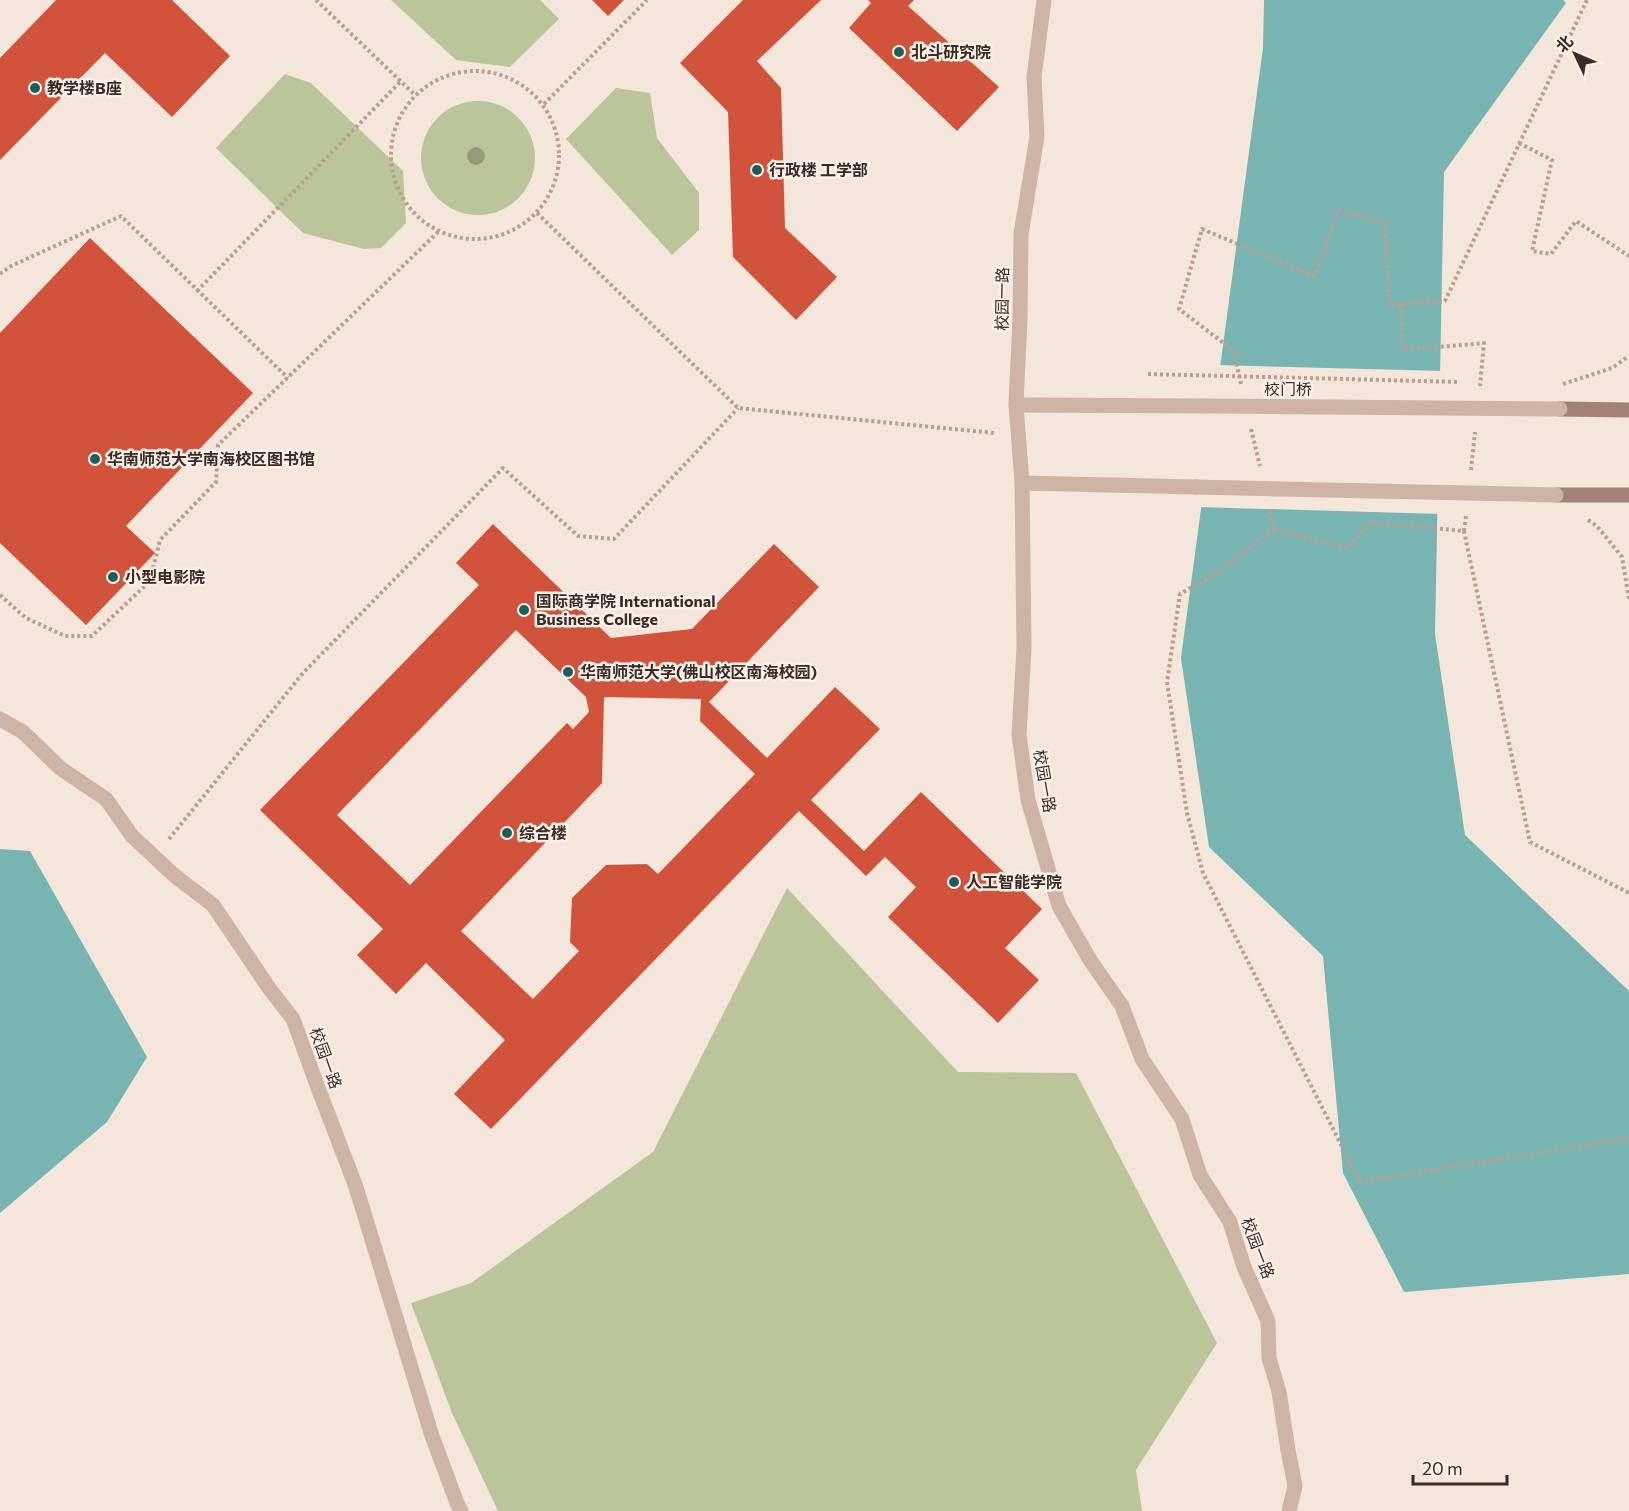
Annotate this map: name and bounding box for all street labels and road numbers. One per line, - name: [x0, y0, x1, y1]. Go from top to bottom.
- street label: 校园一路: [991, 267, 1012, 331]
- street label: 校门桥: [1264, 379, 1312, 398]
- street label: 校园一路: [1031, 748, 1060, 814]
- street label: 校园一路: [307, 1025, 346, 1091]
- street label: 校园一路: [1238, 1215, 1279, 1281]

